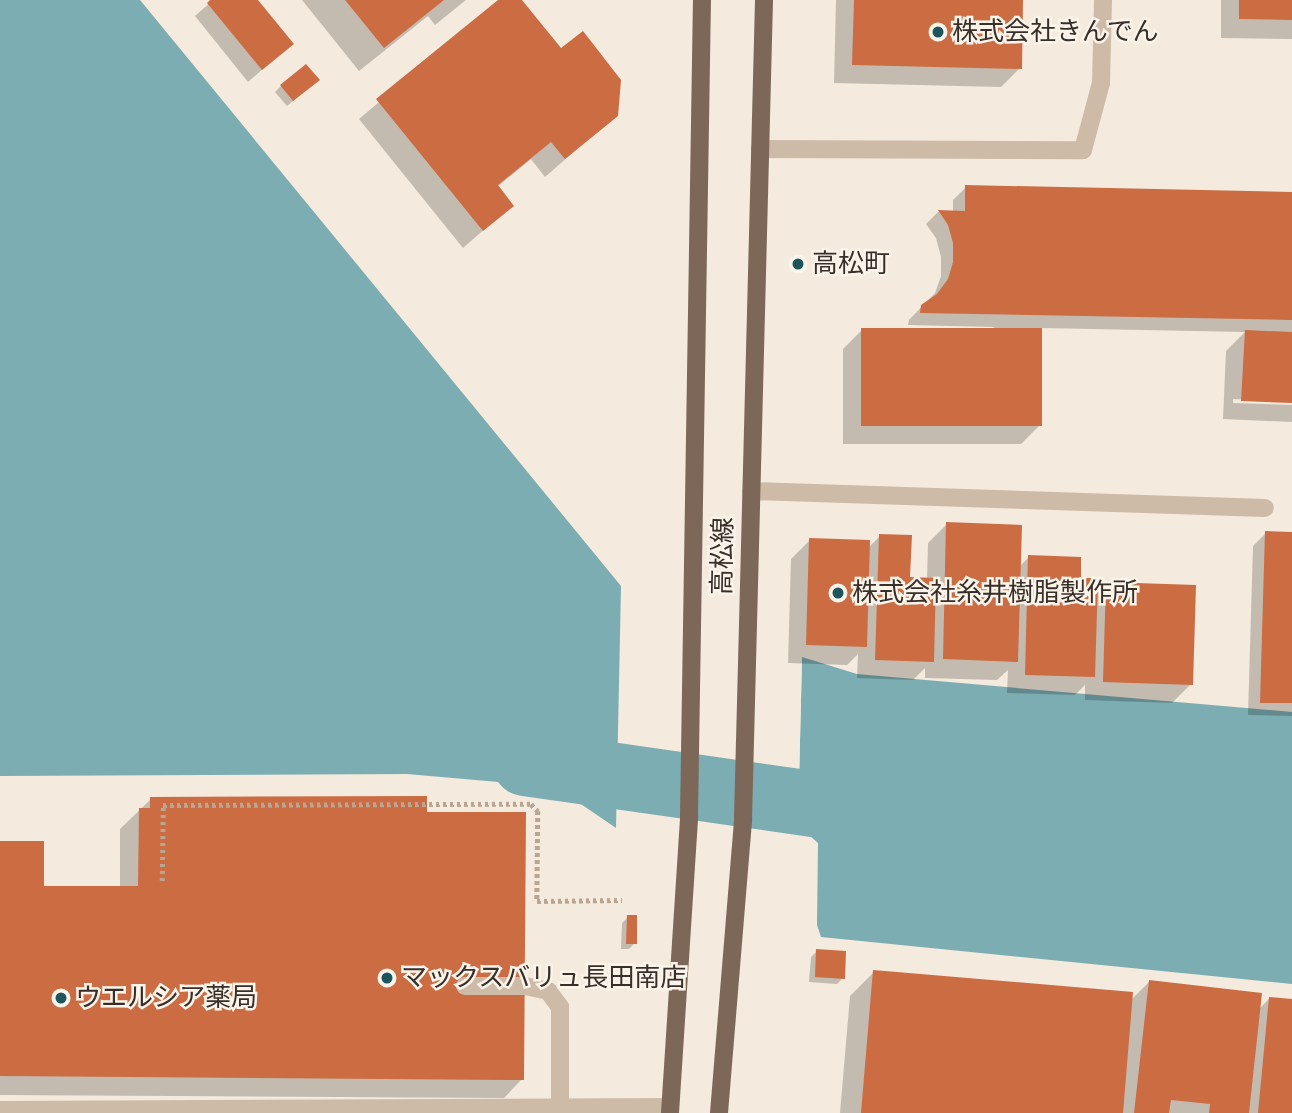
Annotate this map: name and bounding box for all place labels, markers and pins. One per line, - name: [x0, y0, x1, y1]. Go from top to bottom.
- place label: 株式会社きんでん: [952, 16, 1160, 48]
- marker: 株式会社きんでん: [930, 24, 946, 40]
- place label: 高松町: [812, 248, 890, 280]
- marker: 高松町: [790, 256, 806, 272]
- place label: 株式会社糸井樹脂製作所: [852, 577, 1138, 609]
- marker: 株式会社糸井樹脂製作所: [830, 585, 846, 601]
- place label: マックスバリュ長田南店: [401, 962, 687, 994]
- marker: マックスバリュ長田南店: [379, 970, 395, 986]
- place label: ウエルシア薬局: [75, 982, 257, 1014]
- marker: ウエルシア薬局: [53, 990, 69, 1006]

